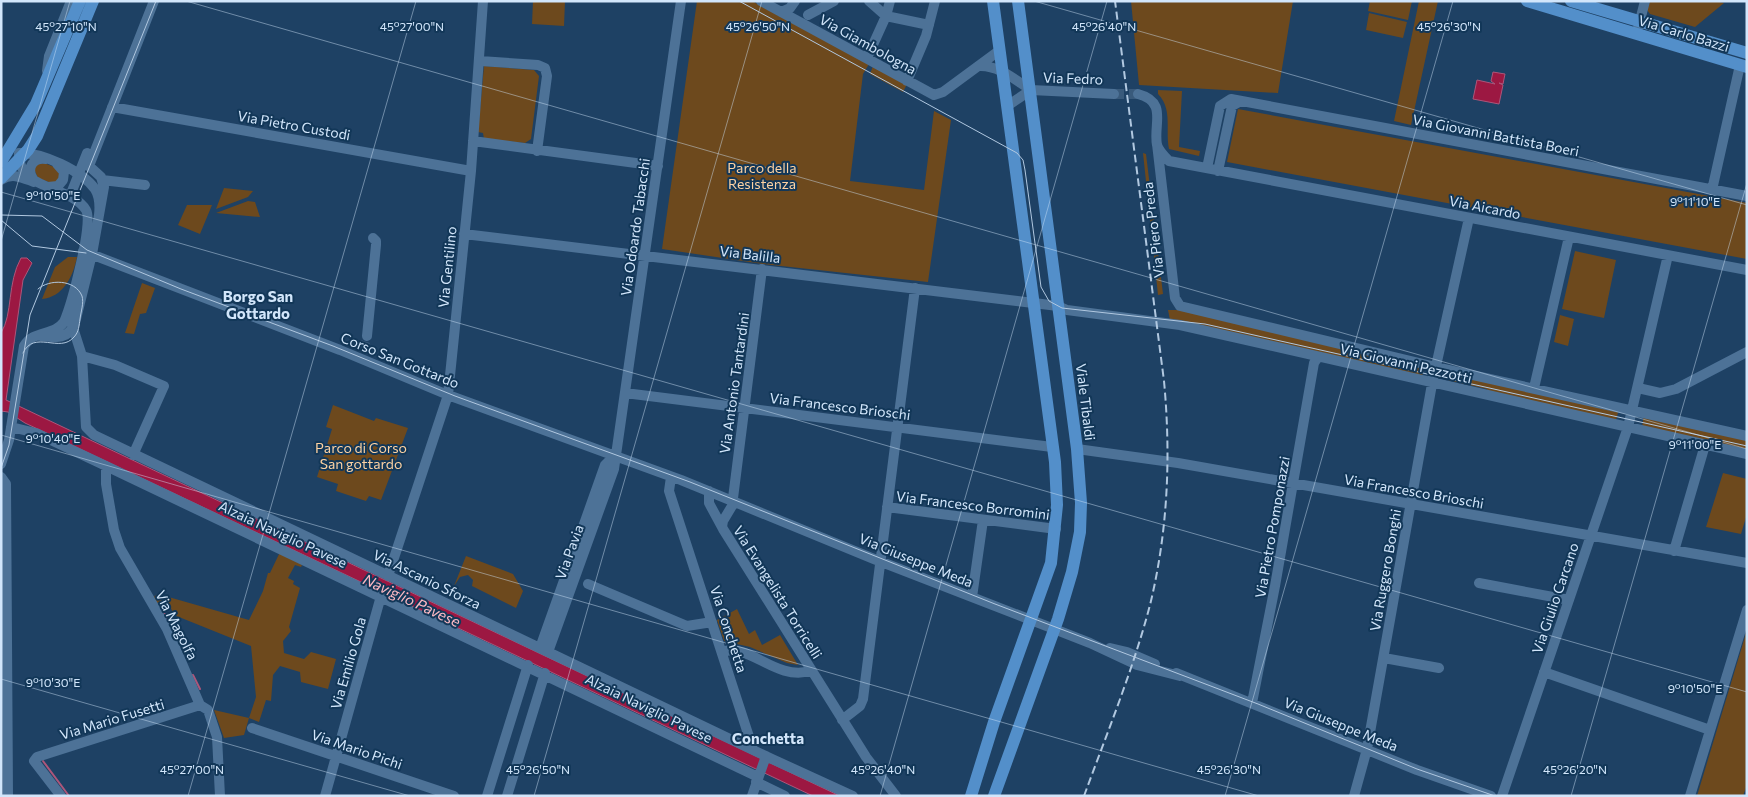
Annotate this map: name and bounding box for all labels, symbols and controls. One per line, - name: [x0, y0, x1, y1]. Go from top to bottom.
- street label: Via Giambologna: [817, 10, 919, 78]
- street label: Via Carlo Bazzi: [1636, 11, 1732, 55]
- text: 45°27'10"N: [35, 19, 97, 33]
- text: 45°27'00"N: [380, 19, 444, 33]
- text: 45°26'50"N: [726, 19, 790, 33]
- text: 45°26'40"N: [1072, 19, 1136, 33]
- text: 45°26'30"N: [1417, 19, 1481, 33]
- street label: Via Fedro: [1043, 68, 1103, 88]
- street label: Via Pietro Custodi: [236, 107, 352, 143]
- street label: Via Giovanni Battista Boeri: [1411, 110, 1581, 160]
- street label: Via Odoardo Tabacchi: [617, 157, 653, 297]
- park label: Parco della Resistenza: [727, 159, 797, 192]
- street label: Via Piero Preda: [1139, 181, 1167, 279]
- text: 9°10'50"E: [26, 188, 80, 202]
- street label: Via Aicardo: [1448, 192, 1522, 222]
- text: 9°11'10"E: [1670, 194, 1720, 208]
- street label: Via Gentilino: [434, 225, 460, 309]
- street label: Via Balilla: [719, 242, 781, 266]
- district label: Borgo San Gottardo: [223, 287, 293, 322]
- street label: Via Antonio Tantardini: [716, 311, 752, 455]
- street label: Corso San Gottardo: [338, 329, 462, 391]
- street label: Via Giovanni Pezzotti: [1338, 340, 1474, 386]
- street label: Viale Tibaldi: [1073, 362, 1099, 442]
- street label: Via Francesco Brioschi: [769, 389, 911, 423]
- text: 9°10'40"E: [26, 431, 80, 445]
- text: 9°11'00"E: [1669, 437, 1721, 451]
- park label: Parco di Corso San gottardo: [315, 439, 407, 472]
- street label: Via Pietro Pomponazzi: [1251, 455, 1293, 599]
- street label: Via Francesco Brioschi: [1343, 470, 1485, 512]
- street label: Via Francesco Borromini: [895, 487, 1051, 523]
- street label: Alzaia Naviglio Pavese: [216, 497, 350, 571]
- street label: Via Ruggero Bonghi: [1366, 508, 1404, 632]
- street label: Via Pavia: [551, 522, 587, 582]
- street label: Via Evangelista Torricelli: [730, 522, 826, 662]
- street label: Via Giuseppe Meda: [857, 529, 975, 591]
- street label: Via Giulio Carcano: [1528, 540, 1582, 656]
- street label: Via Ascanio Sforza: [370, 546, 484, 612]
- water label: Naviglio Pavese: [361, 570, 464, 630]
- street label: Via Conchetta: [707, 583, 751, 675]
- street label: Via Magolfa: [152, 587, 202, 663]
- street label: Via Emilio Gola: [327, 615, 369, 711]
- street label: Alzaia Naviglio Pavese: [583, 670, 715, 746]
- text: 9°10'30"E: [26, 675, 80, 689]
- text: 9°10'50"E: [1668, 681, 1722, 695]
- street label: Via Giuseppe Meda: [1282, 693, 1400, 755]
- street label: Via Mario Fusetti: [58, 695, 166, 743]
- street label: Via Mario Pichi: [309, 726, 405, 772]
- district label: Conchetta: [732, 729, 804, 747]
- text: 45°27'00"N: [160, 762, 224, 776]
- text: 45°26'50"N: [506, 762, 570, 776]
- text: 45°26'40"N: [851, 762, 915, 776]
- text: 45°26'30"N: [1197, 762, 1261, 776]
- text: 45°26'20"N: [1543, 762, 1607, 776]

